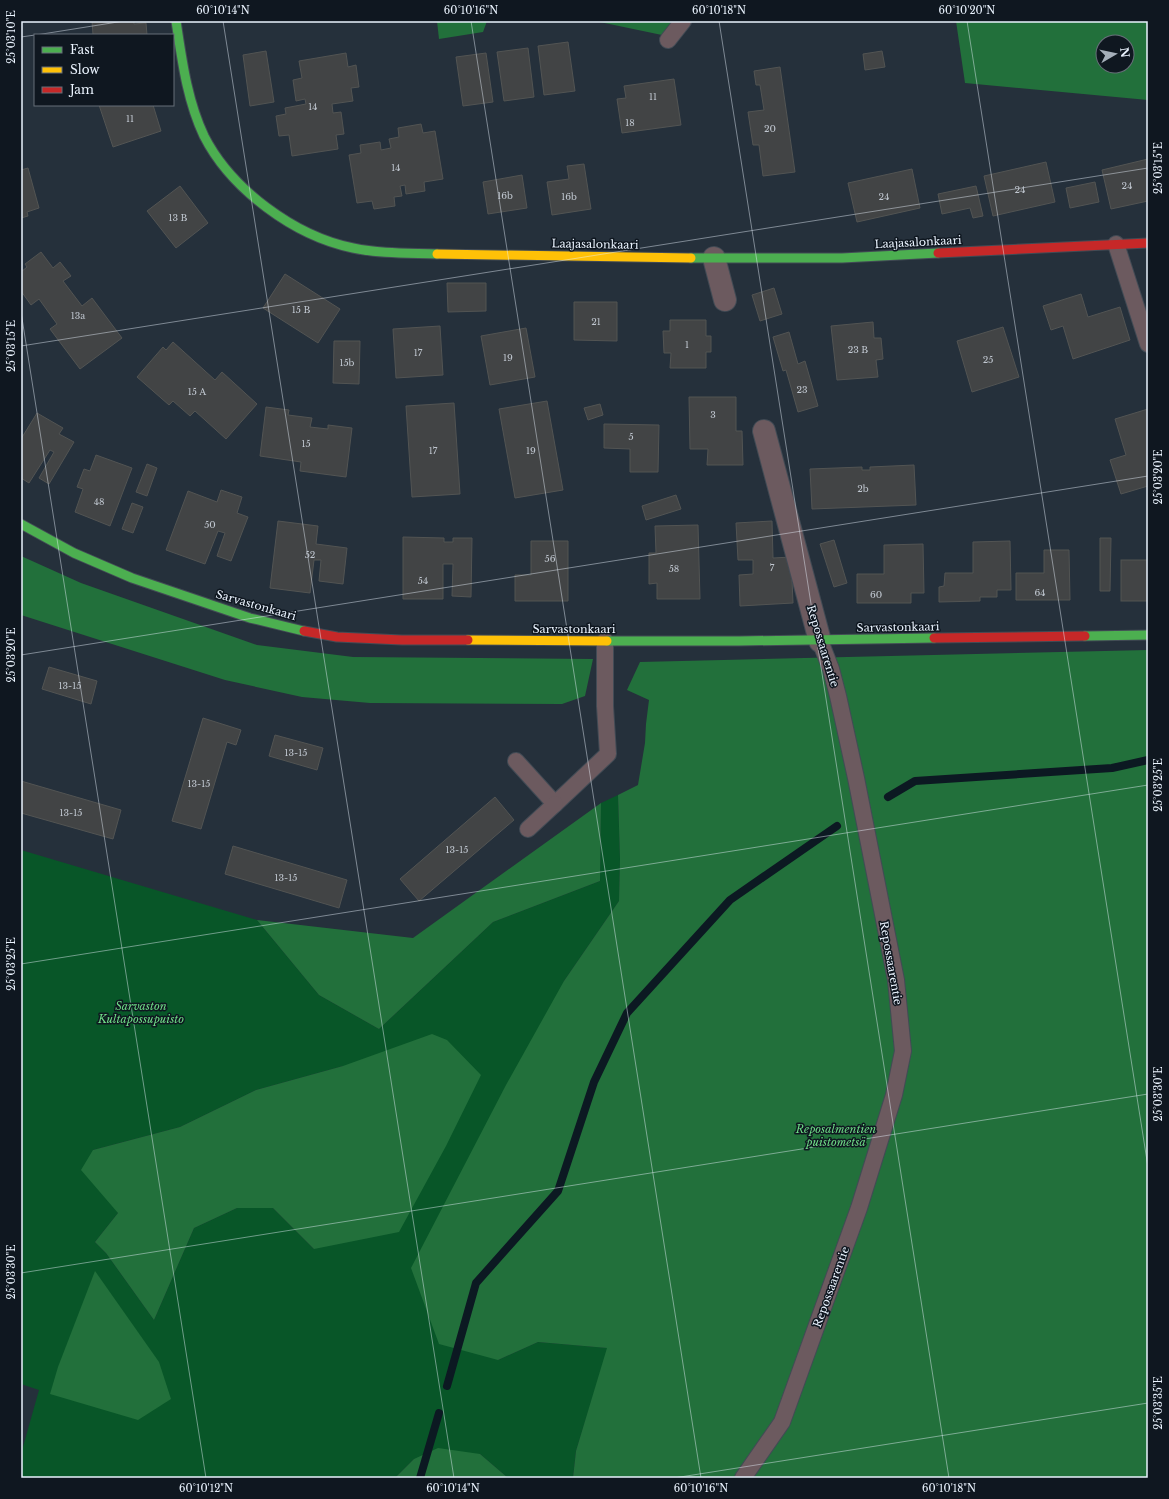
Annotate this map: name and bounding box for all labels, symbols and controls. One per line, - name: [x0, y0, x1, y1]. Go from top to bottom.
- text: 60°10'14"N: [196, 4, 250, 17]
- text: 60°10'16"N: [444, 4, 498, 17]
- text: 60°10'18"N: [692, 4, 746, 17]
- text: 60°10'20"N: [939, 4, 995, 17]
- text: 25°03'10"E: [5, 10, 18, 64]
- legend: [34, 34, 174, 106]
- north arrow: [1095, 34, 1135, 74]
- text: Fast: [70, 42, 95, 57]
- text: N: [1117, 46, 1133, 59]
- text: Slow: [70, 62, 100, 77]
- text: Jam: [68, 82, 94, 97]
- house number: 11: [649, 91, 657, 102]
- house number: 14: [308, 101, 318, 112]
- house number: 11: [126, 113, 134, 124]
- house number: 18: [625, 117, 635, 128]
- house number: 20: [764, 123, 776, 134]
- text: 25°03'15"E: [1152, 142, 1165, 194]
- house number: 14: [391, 162, 401, 173]
- house number: 24: [1122, 180, 1132, 191]
- house number: 24: [1015, 184, 1025, 195]
- house number: 16b: [497, 190, 513, 201]
- house number: 16b: [561, 191, 577, 202]
- house number: 24: [879, 191, 889, 202]
- house number: 13 B: [168, 212, 188, 223]
- street label: Laajasalonkaari: [874, 233, 962, 251]
- street label: Laajasalonkaari: [551, 236, 639, 252]
- house number: 15 B: [292, 304, 310, 315]
- house number: 13a: [71, 310, 85, 321]
- house number: 21: [591, 316, 601, 327]
- text: 25°03'15"E: [5, 320, 18, 372]
- house number: 1: [685, 339, 689, 350]
- house number: 23 B: [848, 344, 868, 355]
- house number: 17: [414, 347, 423, 358]
- house number: 19: [503, 352, 513, 363]
- house number: 25: [983, 354, 993, 365]
- house number: 15b: [339, 357, 355, 368]
- house number: 23: [796, 384, 808, 395]
- house number: 15 A: [188, 386, 207, 397]
- house number: 3: [710, 409, 716, 420]
- house number: 5: [628, 431, 634, 442]
- house number: 15: [301, 438, 311, 449]
- house number: 17: [429, 445, 438, 456]
- house number: 19: [526, 445, 536, 456]
- text: 25°03'20"E: [1152, 450, 1165, 504]
- house number: 2b: [857, 483, 869, 494]
- house number: 48: [94, 496, 104, 507]
- house number: 50: [204, 519, 216, 530]
- house number: 52: [305, 549, 315, 560]
- house number: 56: [545, 553, 556, 564]
- house number: 7: [770, 562, 775, 573]
- house number: 58: [669, 563, 679, 574]
- house number: 54: [418, 575, 428, 586]
- street label: Sarvastonkaari: [214, 587, 298, 623]
- house number: 64: [1034, 587, 1046, 598]
- house number: 60: [870, 589, 882, 600]
- street label: Repossaarentie: [804, 603, 842, 689]
- street label: Sarvastonkaari: [856, 619, 940, 635]
- street label: Sarvastonkaari: [532, 622, 616, 636]
- text: 25°03'20"E: [5, 628, 18, 682]
- house number: 13-15: [59, 680, 81, 691]
- house number: 13-15: [285, 747, 307, 758]
- text: 25°03'25"E: [1152, 758, 1165, 812]
- house number: 13-15: [188, 778, 210, 789]
- house number: 13-15: [60, 807, 82, 818]
- house number: 13-15: [446, 844, 468, 855]
- house number: 13-15: [275, 872, 297, 883]
- street label: Repossaarentie: [877, 920, 905, 1006]
- text: 25°03'25"E: [5, 937, 18, 991]
- park label: Sarvaston Kultapossupuisto: [97, 999, 184, 1026]
- text: 25°03'30"E: [1152, 1067, 1165, 1121]
- park label: Reposalmentien puistometsä: [795, 1122, 876, 1149]
- text: 25°03'30"E: [5, 1245, 18, 1299]
- street label: Repossaarentie: [810, 1245, 852, 1329]
- text: 25°03'35"E: [1152, 1376, 1165, 1430]
- text: 60°10'12"N: [179, 1482, 233, 1495]
- text: 60°10'14"N: [426, 1482, 480, 1495]
- text: 60°10'16"N: [674, 1482, 728, 1495]
- text: 60°10'18"N: [922, 1482, 976, 1495]

